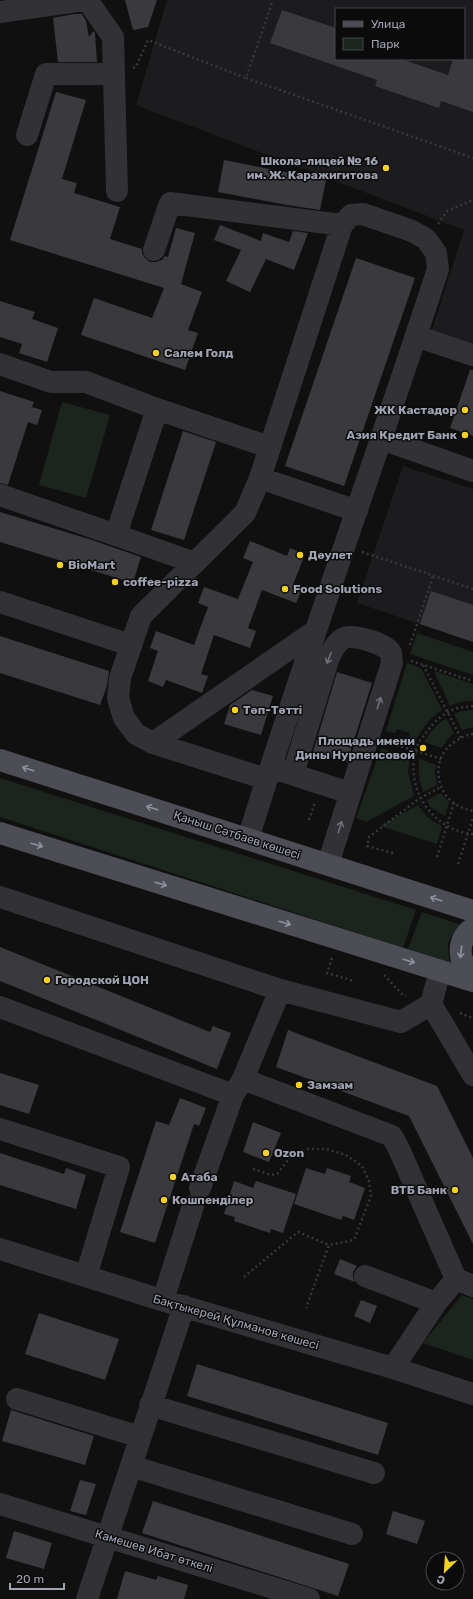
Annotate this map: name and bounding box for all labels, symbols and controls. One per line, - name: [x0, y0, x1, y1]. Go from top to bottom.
- legend: [335, 8, 465, 60]
- text: Улица: [371, 17, 405, 31]
- text: Парк: [371, 37, 400, 51]
- place label: Школа-лицей № 16 им. Ж. Каражигитова: [247, 154, 378, 182]
- marker: Школа-лицей № 16 им. Ж. Каражигитова: [381, 163, 391, 173]
- place label: Салем Голд: [164, 346, 234, 360]
- marker: Салем Голд: [151, 348, 161, 358]
- place label: ЖК Кастадор: [374, 403, 457, 417]
- marker: ЖК Кастадор: [460, 405, 470, 415]
- place label: Азия Кредит Банк: [347, 428, 458, 442]
- marker: Азия Кредит Банк: [460, 430, 470, 440]
- place label: Дәулет: [308, 548, 353, 562]
- marker: Дәулет: [295, 550, 305, 560]
- place label: BioMart: [68, 558, 116, 572]
- marker: BioMart: [55, 560, 65, 570]
- place label: coffee-pizza: [123, 575, 198, 589]
- marker: coffee-pizza: [110, 577, 120, 587]
- place label: Food Solutions: [293, 582, 383, 596]
- marker: Food Solutions: [280, 584, 290, 594]
- one-way arrow: [325, 652, 332, 664]
- one-way arrow: [376, 697, 383, 710]
- place label: Тәп-Тәтті: [243, 703, 302, 717]
- marker: Тәп-Тәтті: [230, 705, 240, 715]
- place label: Площадь имени Дины Нурпеисовой: [295, 734, 415, 762]
- marker: Площадь имени Дины Нурпеисовой: [418, 743, 428, 753]
- one-way arrow: [22, 765, 35, 772]
- one-way arrow: [146, 804, 159, 811]
- street label: Қаныш Сәтбаев көшесі: [172, 808, 302, 862]
- one-way arrow: [337, 821, 344, 834]
- one-way arrow: [31, 842, 44, 849]
- one-way arrow: [155, 881, 168, 888]
- one-way arrow: [430, 895, 443, 902]
- one-way arrow: [279, 920, 292, 927]
- one-way arrow: [458, 945, 465, 958]
- one-way arrow: [403, 958, 416, 965]
- place label: Городской ЦОН: [55, 973, 149, 987]
- marker: Городской ЦОН: [42, 975, 52, 985]
- place label: Замзам: [307, 1078, 353, 1092]
- marker: Замзам: [294, 1080, 304, 1090]
- place label: Ozon: [274, 1146, 304, 1160]
- marker: Ozon: [261, 1148, 271, 1158]
- place label: Атаба: [181, 1170, 218, 1184]
- marker: Атаба: [168, 1172, 178, 1182]
- place label: ВТБ Банк: [391, 1183, 448, 1197]
- marker: ВТБ Банк: [450, 1185, 460, 1195]
- place label: Кошпенділер: [172, 1193, 254, 1207]
- marker: Кошпенділер: [159, 1195, 169, 1205]
- street label: Бақтыкерей Құлманов көшесі: [152, 1292, 321, 1352]
- street label: Камешев Ибат өткелі: [93, 1526, 215, 1576]
- north arrow: [425, 1551, 465, 1591]
- scale bar: [10, 1565, 64, 1591]
- text: 20 m: [16, 1572, 44, 1586]
- text: С: [434, 1572, 447, 1587]

